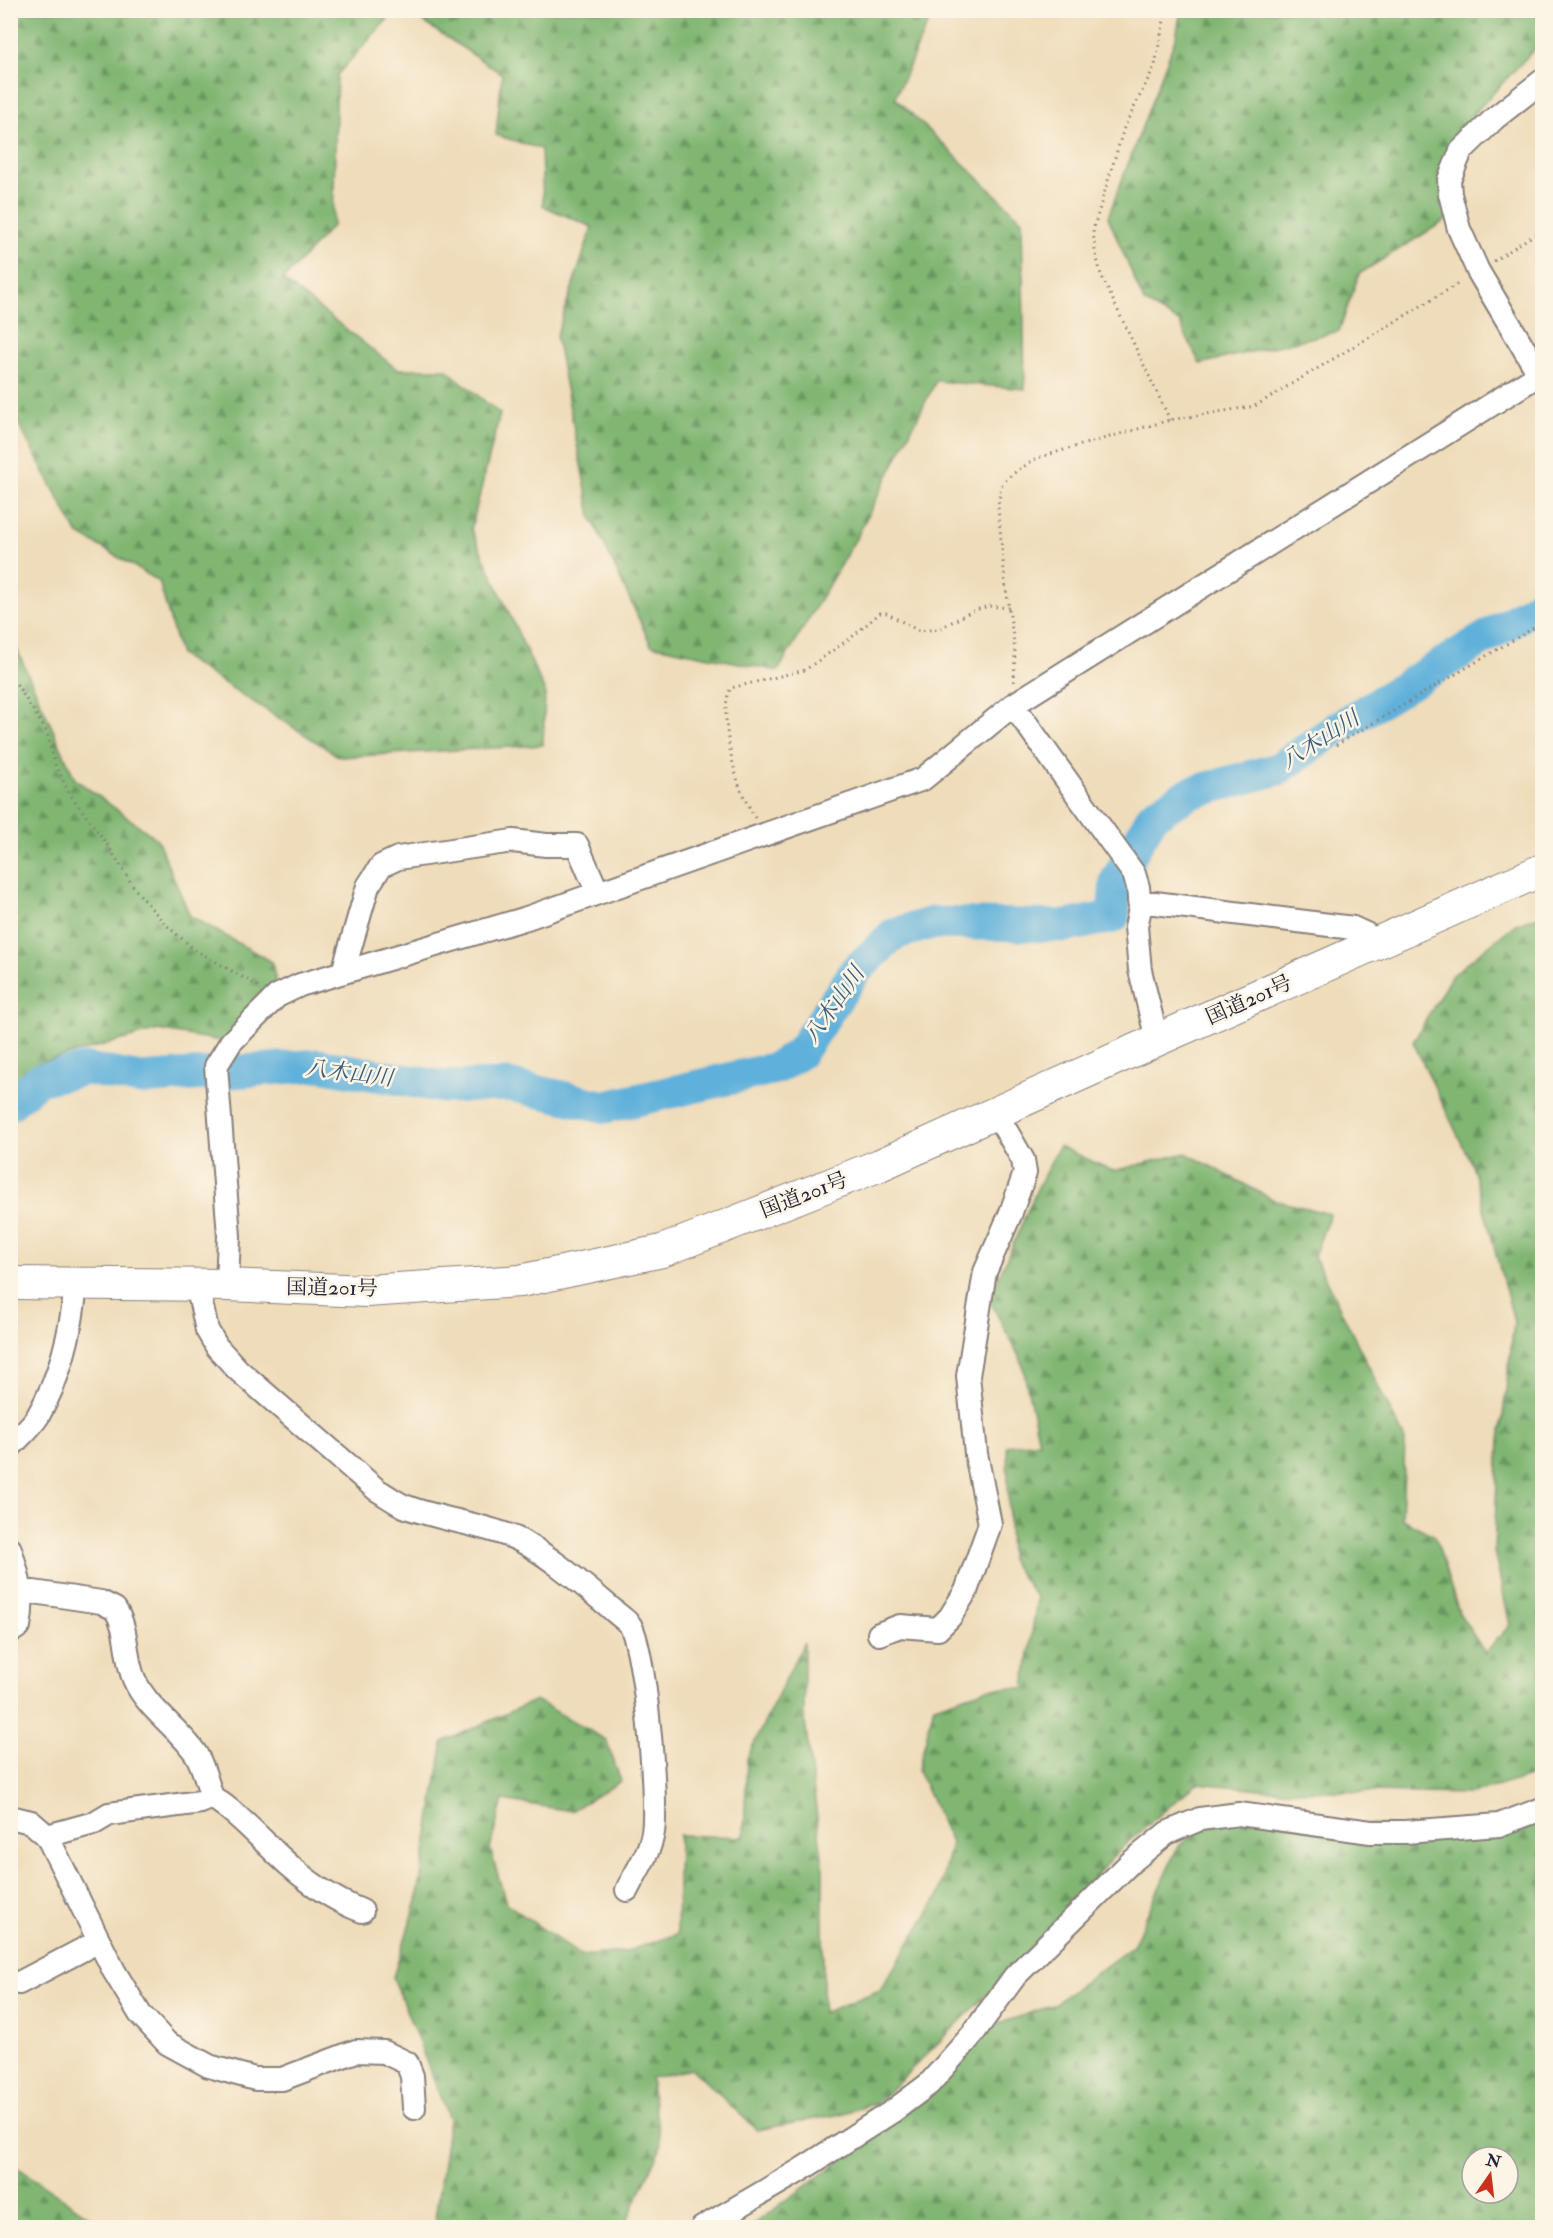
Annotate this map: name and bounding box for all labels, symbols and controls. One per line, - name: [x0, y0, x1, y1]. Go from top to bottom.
- water label: 八木山川: [1275, 703, 1366, 776]
- water label: 八木山川: [797, 959, 872, 1049]
- street label: 国道201号: [1202, 969, 1296, 1031]
- water label: 八木山川: [304, 1054, 396, 1093]
- street label: 国道201号: [756, 1166, 852, 1224]
- street label: 国道201号: [286, 1274, 378, 1302]
- north arrow: [1460, 2145, 1520, 2205]
- text: N: [1483, 2150, 1503, 2173]

